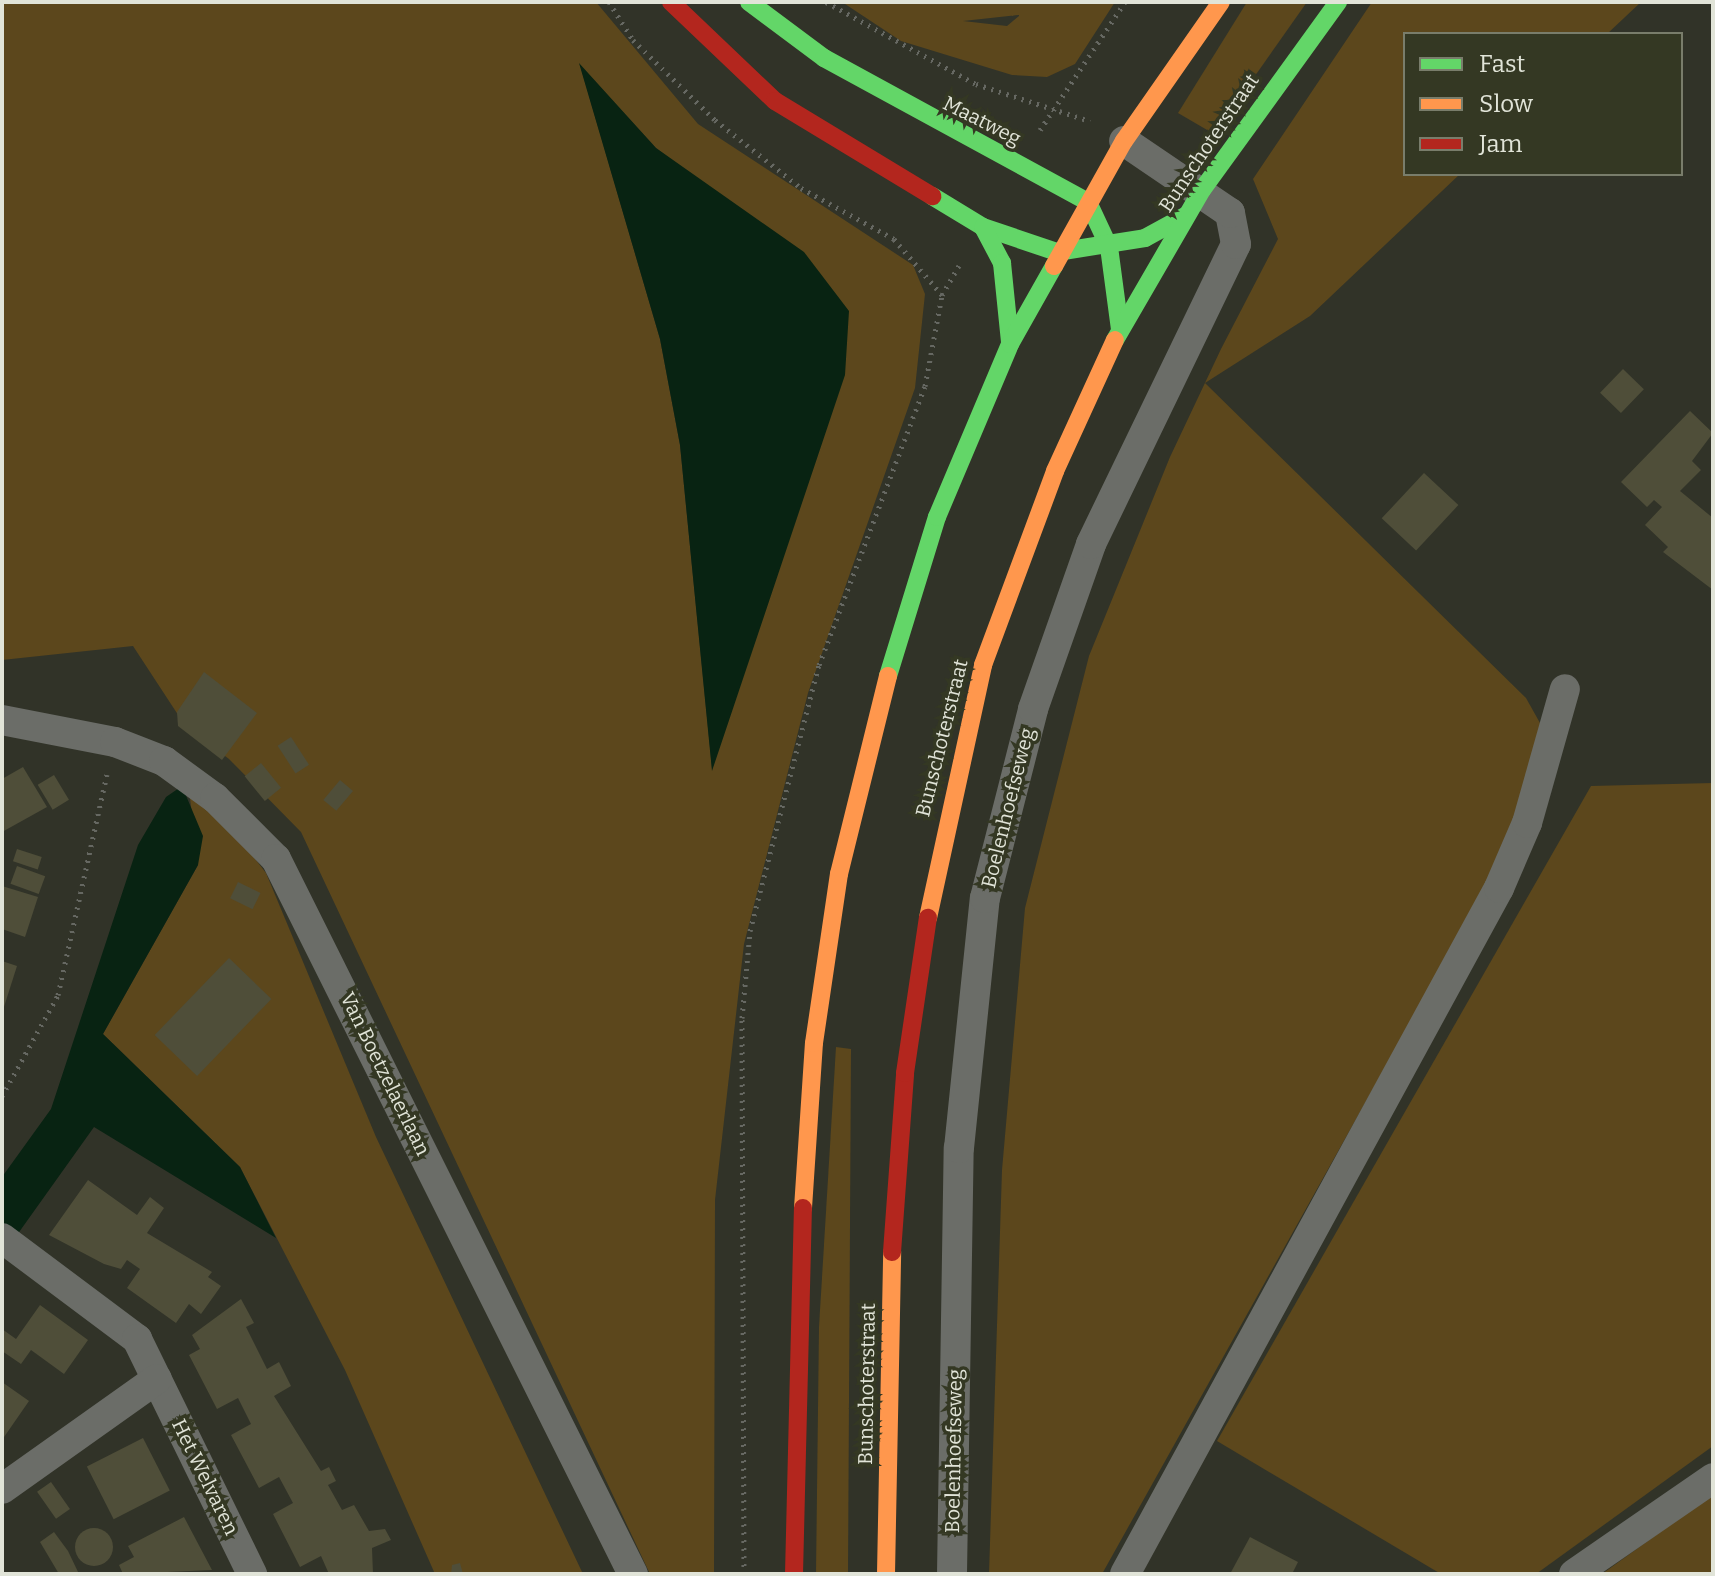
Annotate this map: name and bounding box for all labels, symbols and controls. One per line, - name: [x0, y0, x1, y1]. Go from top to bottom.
- legend: [1403, 32, 1683, 176]
- text: Fast: [1479, 50, 1525, 78]
- street label: Bunschoterstraat: [1154, 69, 1264, 217]
- text: Slow: [1479, 90, 1533, 118]
- street label: Maatweg: [939, 91, 1025, 151]
- text: Jam: [1479, 130, 1522, 158]
- street label: Bunschoterstraat: [911, 657, 973, 819]
- street label: Boelenhoefseweg: [976, 725, 1040, 891]
- street label: Van Boetzelaerlaan: [335, 988, 435, 1160]
- street label: Bunschoterstraat: [854, 1303, 880, 1465]
- street label: Boelenhoefseweg: [941, 1369, 967, 1533]
- street label: Het Welvaren: [167, 1415, 243, 1539]

